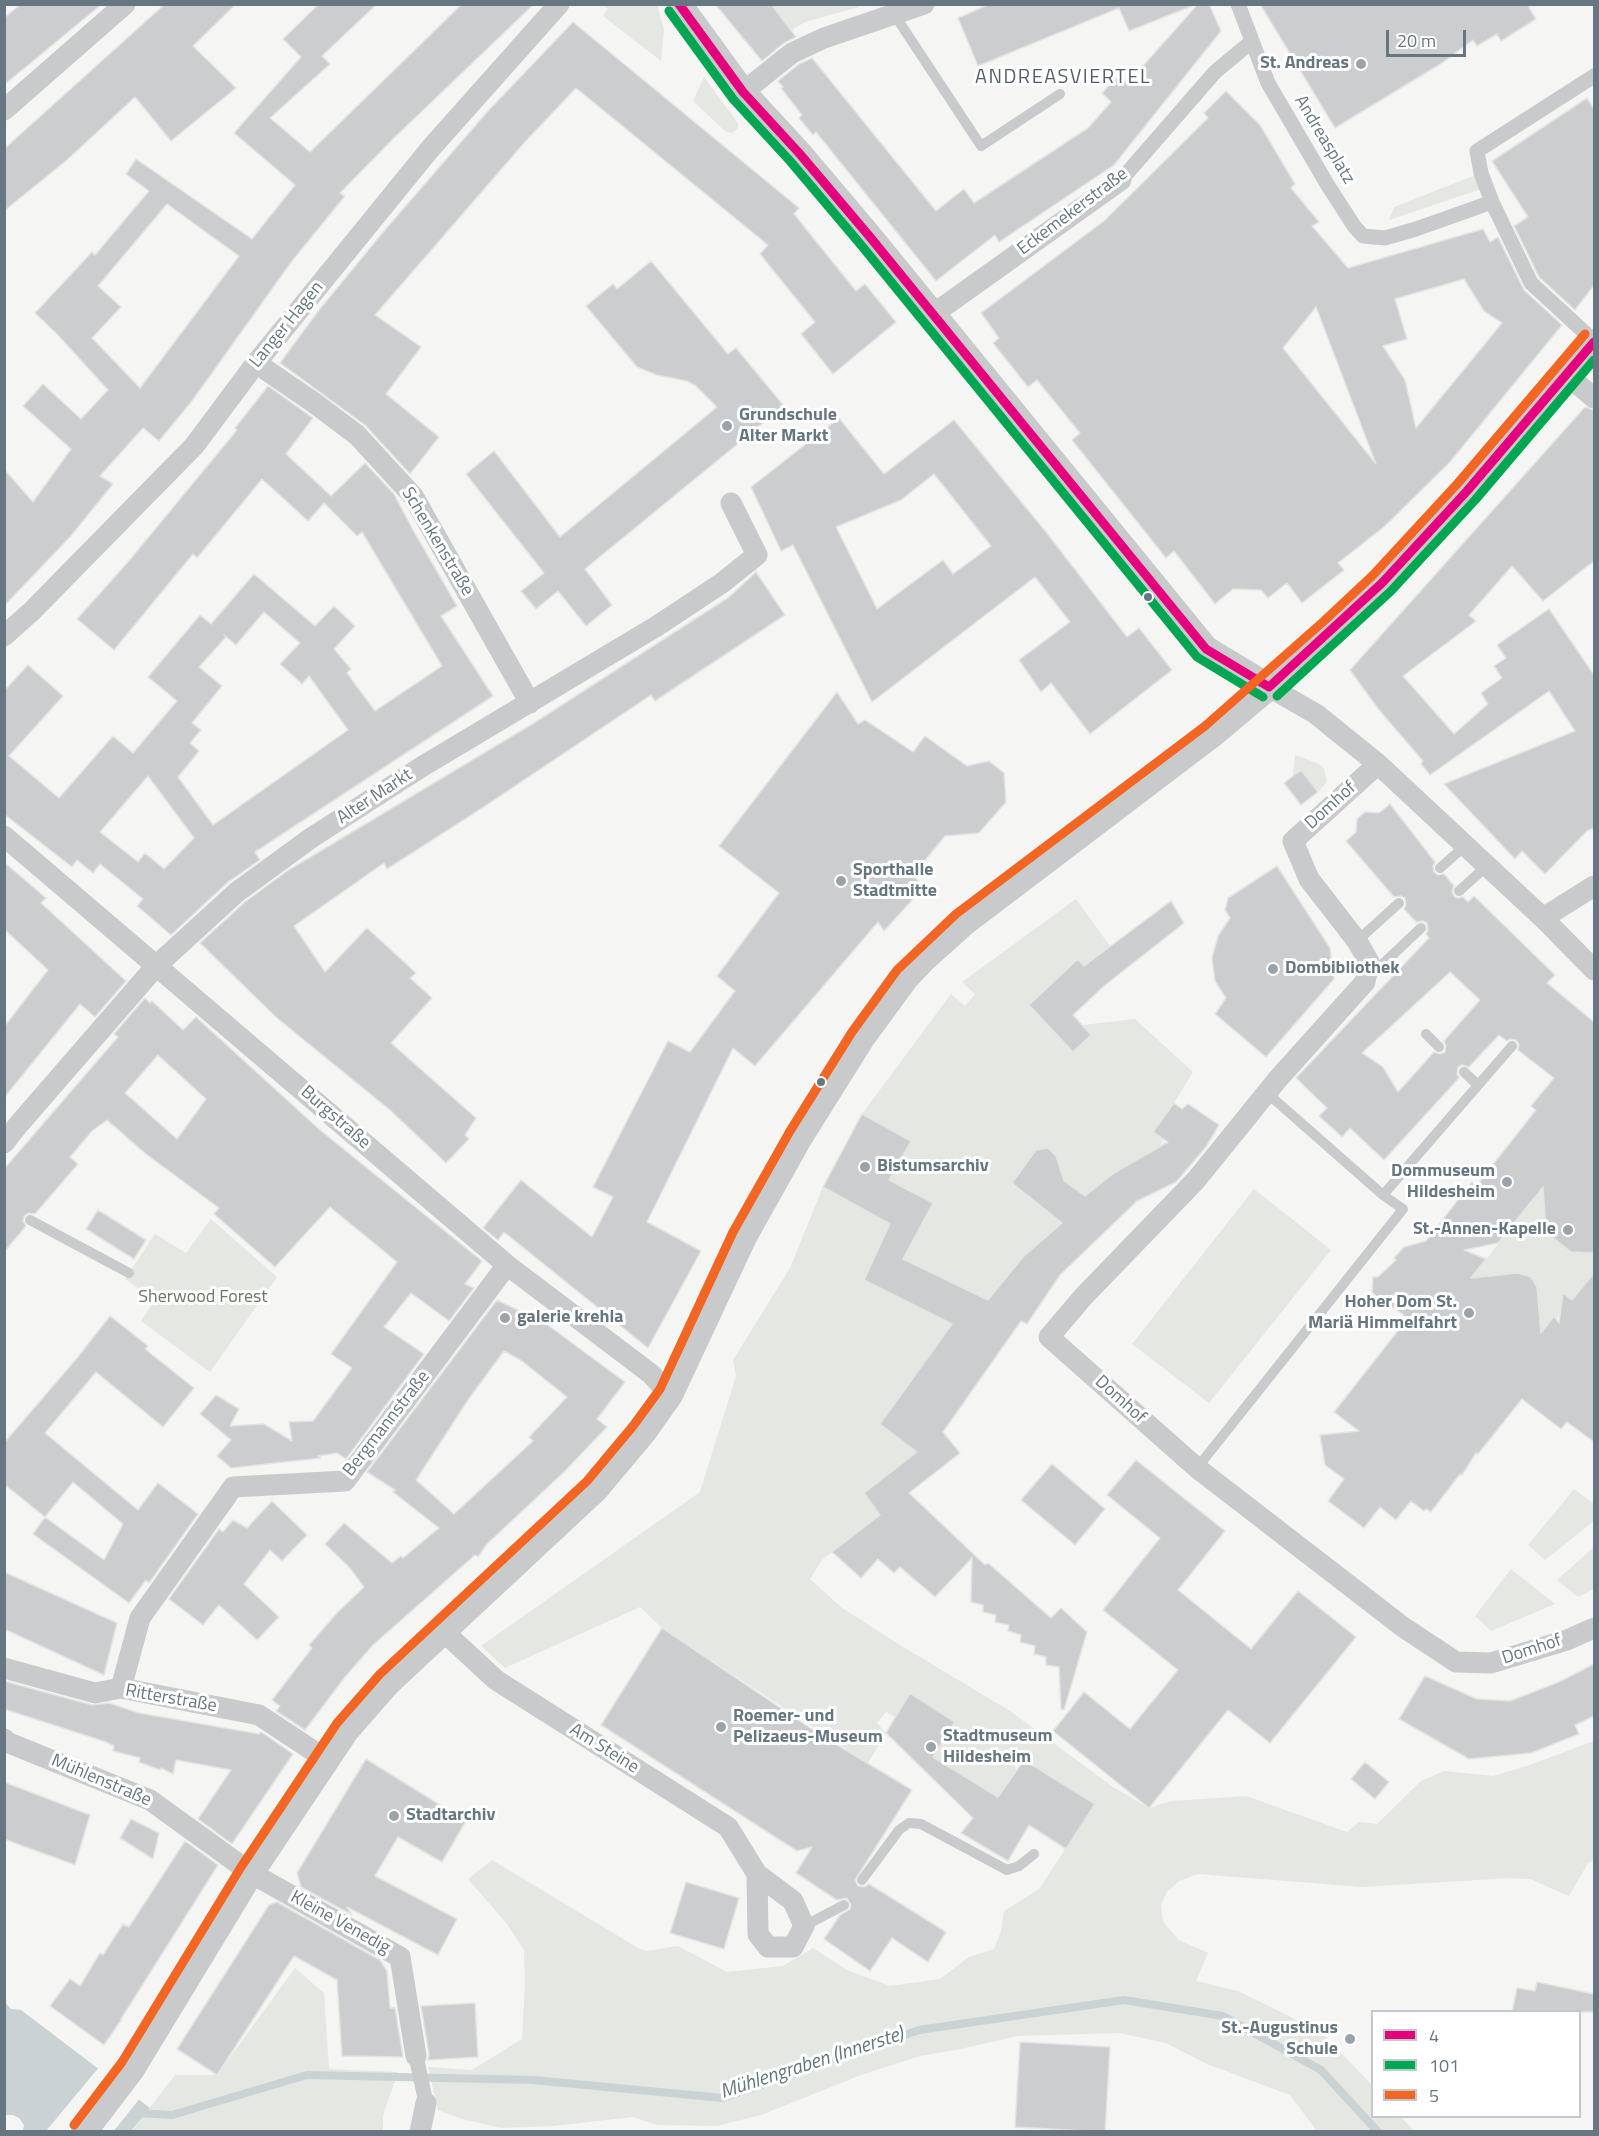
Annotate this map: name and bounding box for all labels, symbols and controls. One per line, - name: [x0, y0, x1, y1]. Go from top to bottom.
- scale bar: [1389, 18, 1468, 56]
- text: 20 m: [1397, 27, 1436, 54]
- place label: St. Andreas: [1260, 53, 1349, 75]
- marker: St. Andreas: [1354, 57, 1368, 71]
- district label: ANDREASVIERTEL: [975, 66, 1151, 90]
- street label: Andreasplatz: [1289, 92, 1359, 188]
- street label: Eckemekerstraße: [1014, 164, 1132, 260]
- street label: Langer Hagen: [246, 277, 328, 373]
- place label: Grundschule Alter Markt: [739, 405, 837, 448]
- marker: Grundschule Alter Markt: [720, 419, 734, 433]
- street label: Schenkenstraße: [396, 484, 478, 600]
- unlabelled marker: [1142, 591, 1154, 603]
- street label: Alter Markt: [333, 765, 417, 829]
- street label: Domhof: [1301, 777, 1361, 835]
- place label: Sporthalle Stadtmitte: [853, 860, 937, 902]
- marker: Sporthalle Stadtmitte: [834, 874, 848, 888]
- place label: Dombibliothek: [1285, 958, 1399, 980]
- marker: Dombibliothek: [1266, 962, 1280, 976]
- unlabelled marker: [815, 1076, 827, 1088]
- street label: Burgstraße: [296, 1082, 374, 1154]
- place label: Bistumsarchiv: [877, 1156, 989, 1178]
- marker: Bistumsarchiv: [858, 1160, 872, 1174]
- place label: Dommuseum Hildesheim: [1391, 1161, 1495, 1204]
- marker: Dommuseum Hildesheim: [1500, 1175, 1514, 1189]
- place label: St.-Annen-Kapelle: [1413, 1219, 1556, 1241]
- marker: St.-Annen-Kapelle: [1561, 1223, 1575, 1237]
- park label: Sherwood Forest: [138, 1287, 268, 1309]
- place label: Hoher Dom St. Mariä Himmelfahrt: [1308, 1292, 1457, 1334]
- marker: Hoher Dom St. Mariä Himmelfahrt: [1462, 1306, 1476, 1320]
- place label: galerie krehla: [517, 1307, 623, 1329]
- marker: galerie krehla: [498, 1311, 512, 1325]
- street label: Bergmannstraße: [339, 1367, 435, 1481]
- street label: Domhof: [1090, 1371, 1150, 1429]
- street label: Domhof: [1500, 1630, 1564, 1670]
- street label: Ritterstraße: [124, 1680, 218, 1718]
- place label: Roemer- und Pelizaeus-Museum: [733, 1706, 883, 1748]
- street label: Am Steine: [565, 1719, 643, 1779]
- marker: Roemer- und Pelizaeus-Museum: [714, 1720, 728, 1734]
- place label: Stadtmuseum Hildesheim: [943, 1726, 1053, 1768]
- marker: Stadtmuseum Hildesheim: [924, 1740, 938, 1754]
- street label: Mühlenstraße: [48, 1750, 154, 1812]
- place label: Stadtarchiv: [406, 1805, 495, 1827]
- marker: Stadtarchiv: [387, 1809, 401, 1823]
- street label: Kleine Venedig: [286, 1887, 394, 1959]
- legend: [1371, 2010, 1581, 2118]
- place label: St.-Augustinus Schule: [1221, 2018, 1338, 2060]
- text: 4: [1429, 2022, 1439, 2049]
- water label: Mühlengraben (Innerste): [717, 2023, 907, 2105]
- marker: St.-Augustinus Schule: [1343, 2032, 1357, 2046]
- text: 101: [1429, 2052, 1459, 2079]
- text: 5: [1429, 2082, 1439, 2109]

